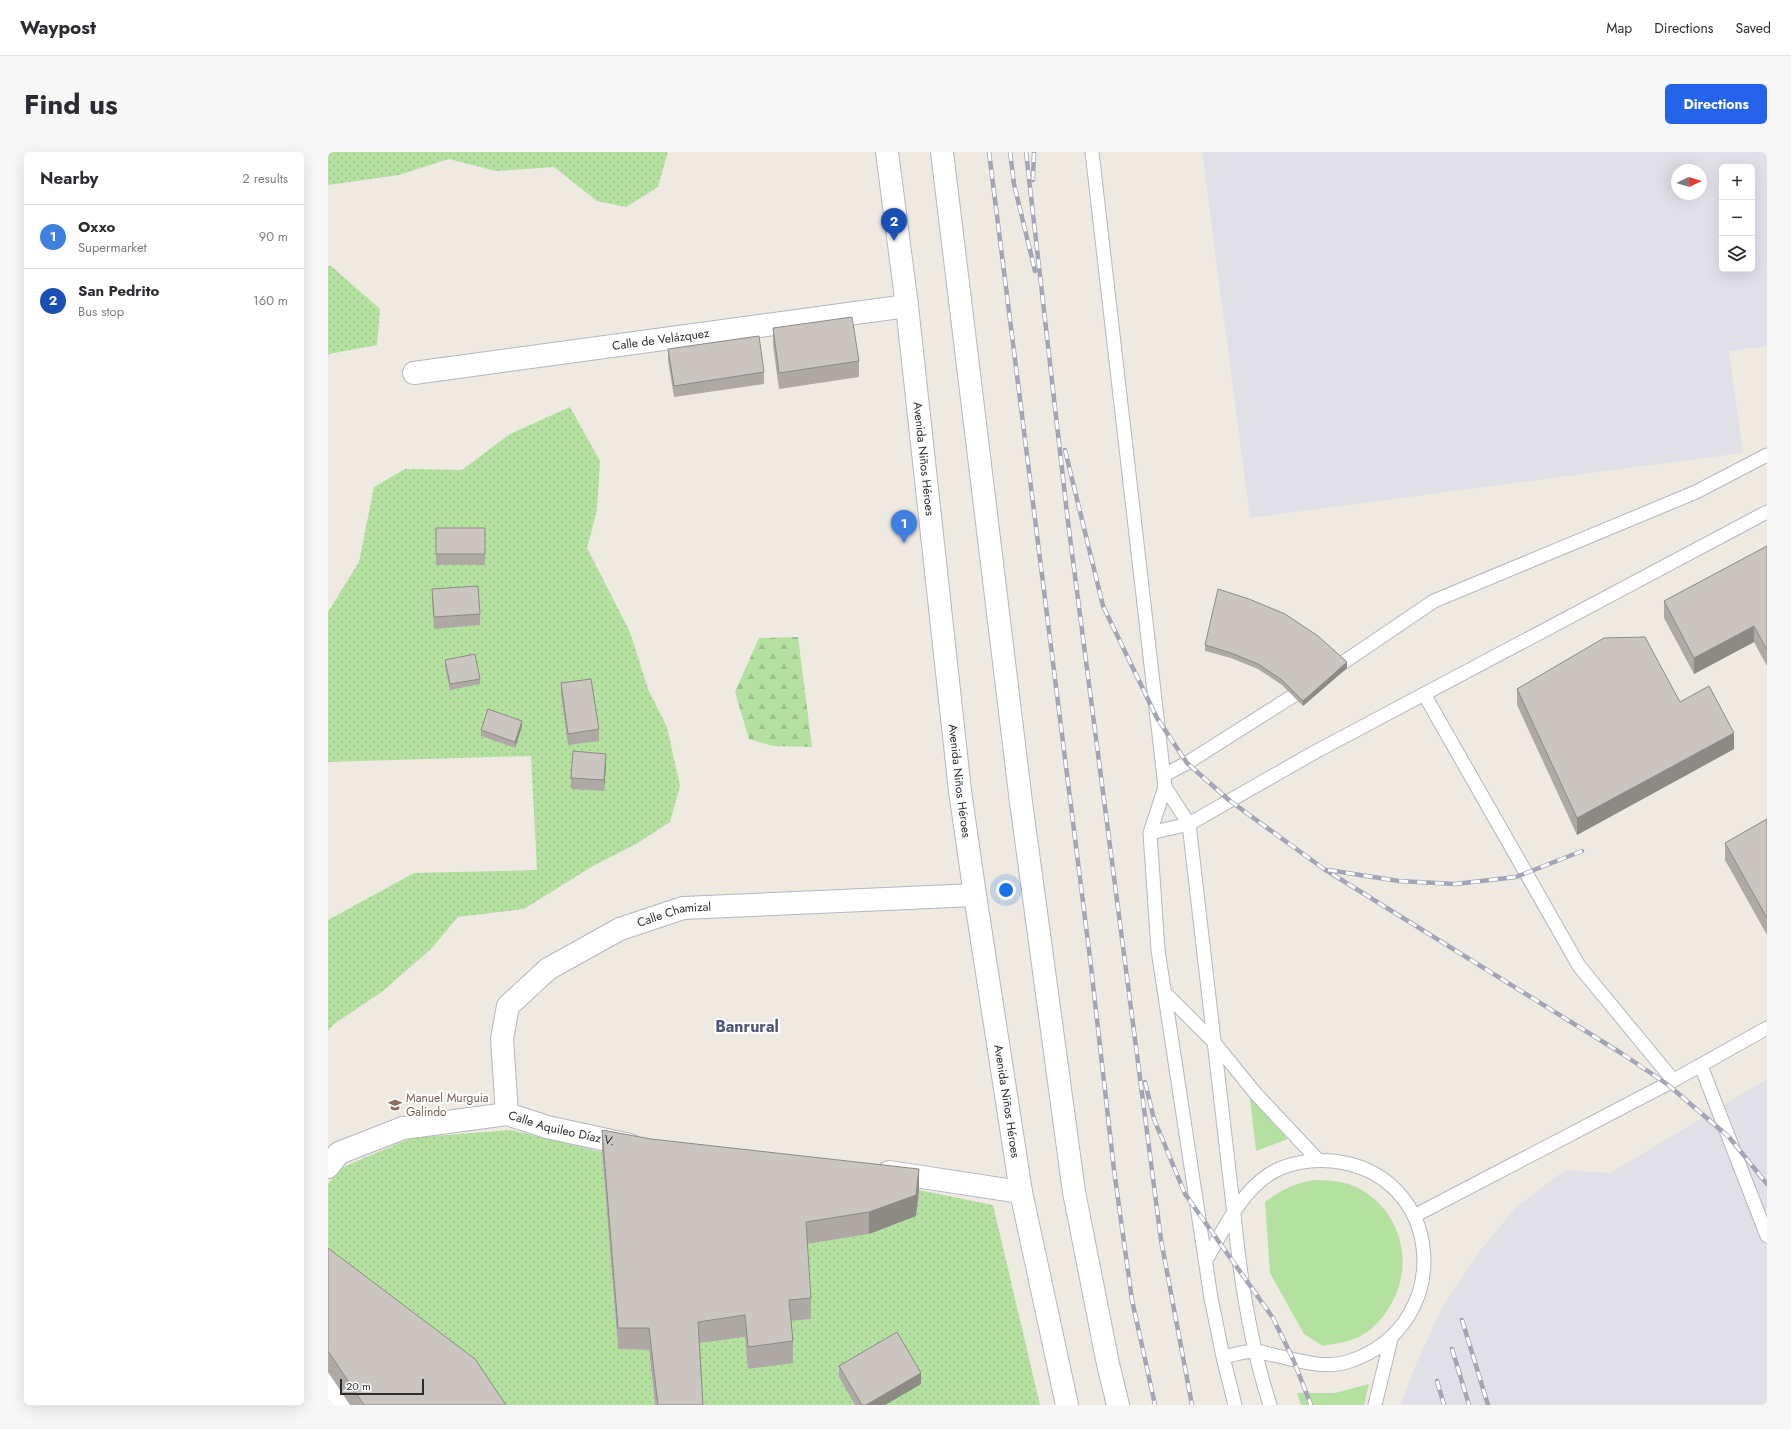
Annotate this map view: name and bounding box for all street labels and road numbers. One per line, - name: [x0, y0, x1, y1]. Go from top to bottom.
- street label: Calle de Velázquez: [611, 324, 711, 355]
- street label: Avenida Niños Héroes: [909, 401, 939, 517]
- street label: Avenida Niños Héroes: [944, 723, 976, 839]
- street label: Calle Chamizal: [635, 898, 712, 932]
- street label: Avenida Niños Héroes: [989, 1043, 1025, 1159]
- street label: Calle Aquileo Díaz V.: [506, 1106, 616, 1150]

